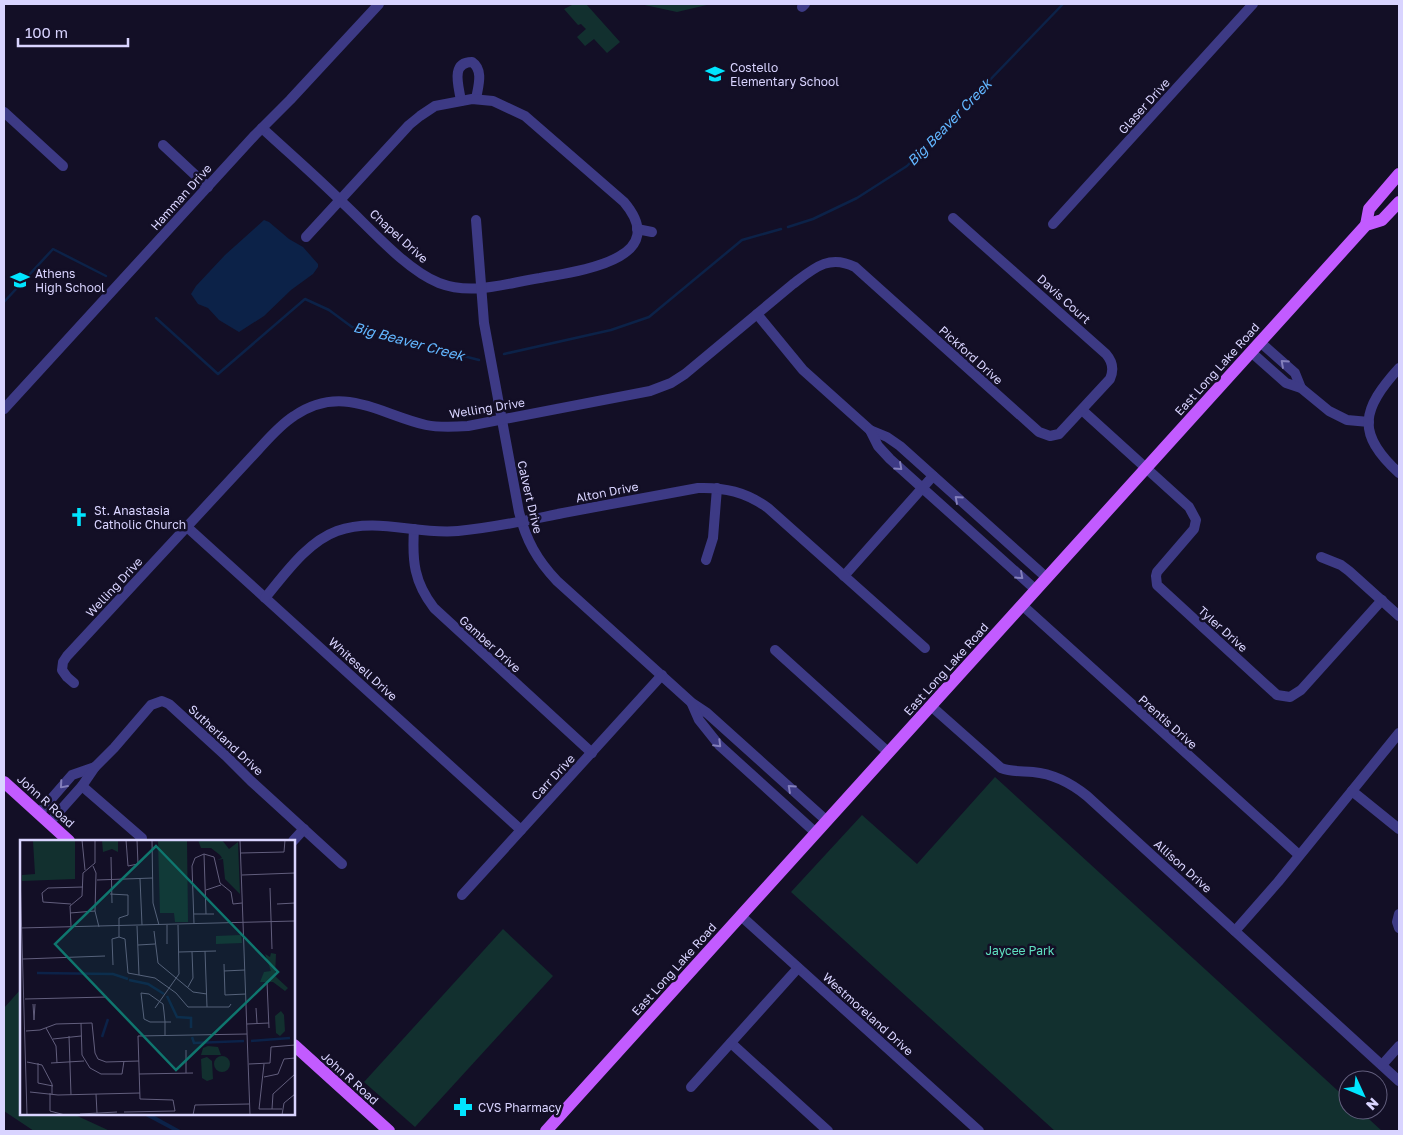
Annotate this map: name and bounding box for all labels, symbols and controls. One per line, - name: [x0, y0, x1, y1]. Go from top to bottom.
- scale bar: [18, 15, 128, 47]
- text: 100 m: [25, 23, 68, 41]
- place label: Costello Elementary School: [730, 60, 839, 89]
- school or university icon: Costello Elementary School: [704, 63, 726, 85]
- water label: Big Beaver Creek: [903, 74, 996, 169]
- street label: Glaser Drive: [1115, 75, 1173, 137]
- street label: Hamman Drive: [147, 161, 215, 233]
- street label: Chapel Drive: [367, 206, 431, 266]
- place label: Athens High School: [35, 266, 105, 295]
- school or university icon: Athens High School: [9, 269, 31, 291]
- street label: Davis Court: [1034, 271, 1094, 327]
- water label: Big Beaver Creek: [352, 318, 468, 365]
- street label: East Long Lake Road: [1171, 320, 1263, 418]
- street label: Pickford Drive: [936, 322, 1006, 388]
- one-way arrow: [1280, 359, 1289, 368]
- street label: Welling Drive: [448, 395, 526, 421]
- street label: Calvert Drive: [514, 459, 546, 535]
- one-way arrow: [894, 462, 903, 471]
- street label: Alton Drive: [574, 479, 640, 505]
- one-way arrow: [955, 495, 964, 504]
- place label: St. Anastasia Catholic Church: [94, 503, 186, 532]
- church icon: St. Anastasia Catholic Church: [68, 506, 90, 528]
- street label: Welling Drive: [82, 554, 146, 620]
- one-way arrow: [1015, 570, 1024, 579]
- street label: Tyler Drive: [1195, 603, 1251, 655]
- street label: Gamber Drive: [456, 612, 524, 676]
- street label: East Long Lake Road: [900, 620, 992, 718]
- street label: Whitesell Drive: [325, 634, 401, 704]
- street label: Prentis Drive: [1136, 692, 1200, 752]
- street label: Sutherland Drive: [185, 701, 267, 779]
- one-way arrow: [712, 738, 721, 747]
- street label: Carr Drive: [528, 751, 578, 803]
- street label: John R Road: [14, 771, 78, 831]
- one-way arrow: [60, 780, 69, 789]
- one-way arrow: [787, 785, 796, 794]
- street label: Allison Drive: [1151, 836, 1215, 896]
- inset map: [20, 840, 295, 1115]
- street label: East Long Lake Road: [628, 920, 720, 1018]
- park label: Jaycee Park: [985, 943, 1055, 958]
- street label: Westmoreland Drive: [820, 969, 916, 1059]
- street label: John R Road: [318, 1048, 382, 1108]
- north arrow: [1338, 1070, 1388, 1120]
- text: N: [1363, 1095, 1383, 1114]
- pharmacy icon: CVS Pharmacy: [452, 1096, 474, 1118]
- place label: CVS Pharmacy: [478, 1100, 562, 1115]

